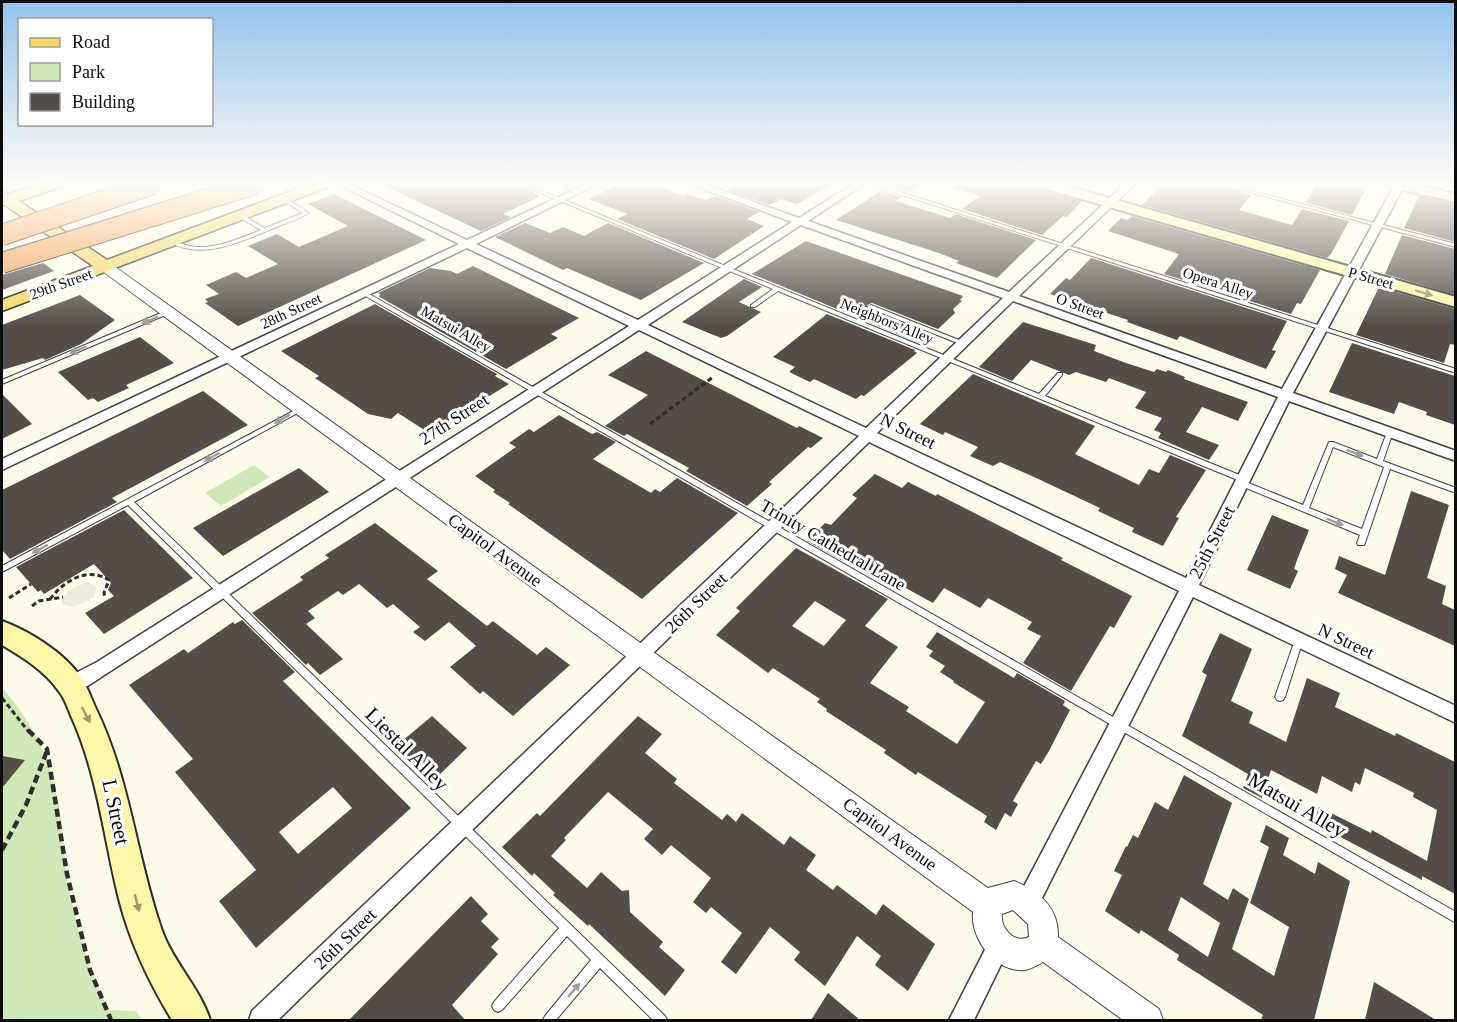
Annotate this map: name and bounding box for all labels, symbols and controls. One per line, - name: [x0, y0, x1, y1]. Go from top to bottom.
- legend: [18, 18, 213, 126]
- text: Road: [72, 32, 110, 52]
- text: Park: [72, 62, 105, 82]
- text: Building: [72, 92, 135, 112]
- street label: Opera Alley: [1181, 264, 1256, 302]
- street label: P Street: [1346, 264, 1396, 292]
- street label: 29th Street: [28, 265, 95, 303]
- one-way arrow: [1415, 289, 1433, 298]
- street label: 28th Street: [258, 290, 325, 332]
- street label: O Street: [1054, 290, 1107, 322]
- street label: Neighbors Alley: [838, 295, 936, 347]
- street label: Matsui Alley: [418, 303, 494, 356]
- one-way arrow: [141, 315, 158, 324]
- one-way arrow: [69, 346, 87, 355]
- street label: 27th Street: [416, 389, 492, 449]
- street label: N Street: [877, 409, 939, 453]
- one-way arrow: [273, 414, 290, 424]
- one-way arrow: [1347, 448, 1365, 458]
- one-way arrow: [203, 452, 220, 462]
- street label: Trinity Cathedral Lane: [757, 495, 909, 595]
- street label: 25th Street: [1185, 502, 1239, 582]
- street label: Capitol Avenue: [444, 509, 546, 591]
- one-way arrow: [1326, 517, 1344, 527]
- one-way arrow: [31, 544, 48, 554]
- street label: 26th Street: [661, 569, 731, 637]
- street label: N Street: [1315, 619, 1377, 663]
- street label: Liestal Alley: [360, 702, 454, 796]
- one-way arrow: [81, 707, 91, 724]
- street label: Matsui Alley: [1244, 767, 1351, 843]
- street label: L Street: [97, 777, 135, 847]
- street label: Capitol Avenue: [839, 793, 941, 875]
- one-way arrow: [132, 894, 142, 912]
- street label: 26th Street: [310, 905, 380, 973]
- one-way arrow: [567, 982, 580, 998]

